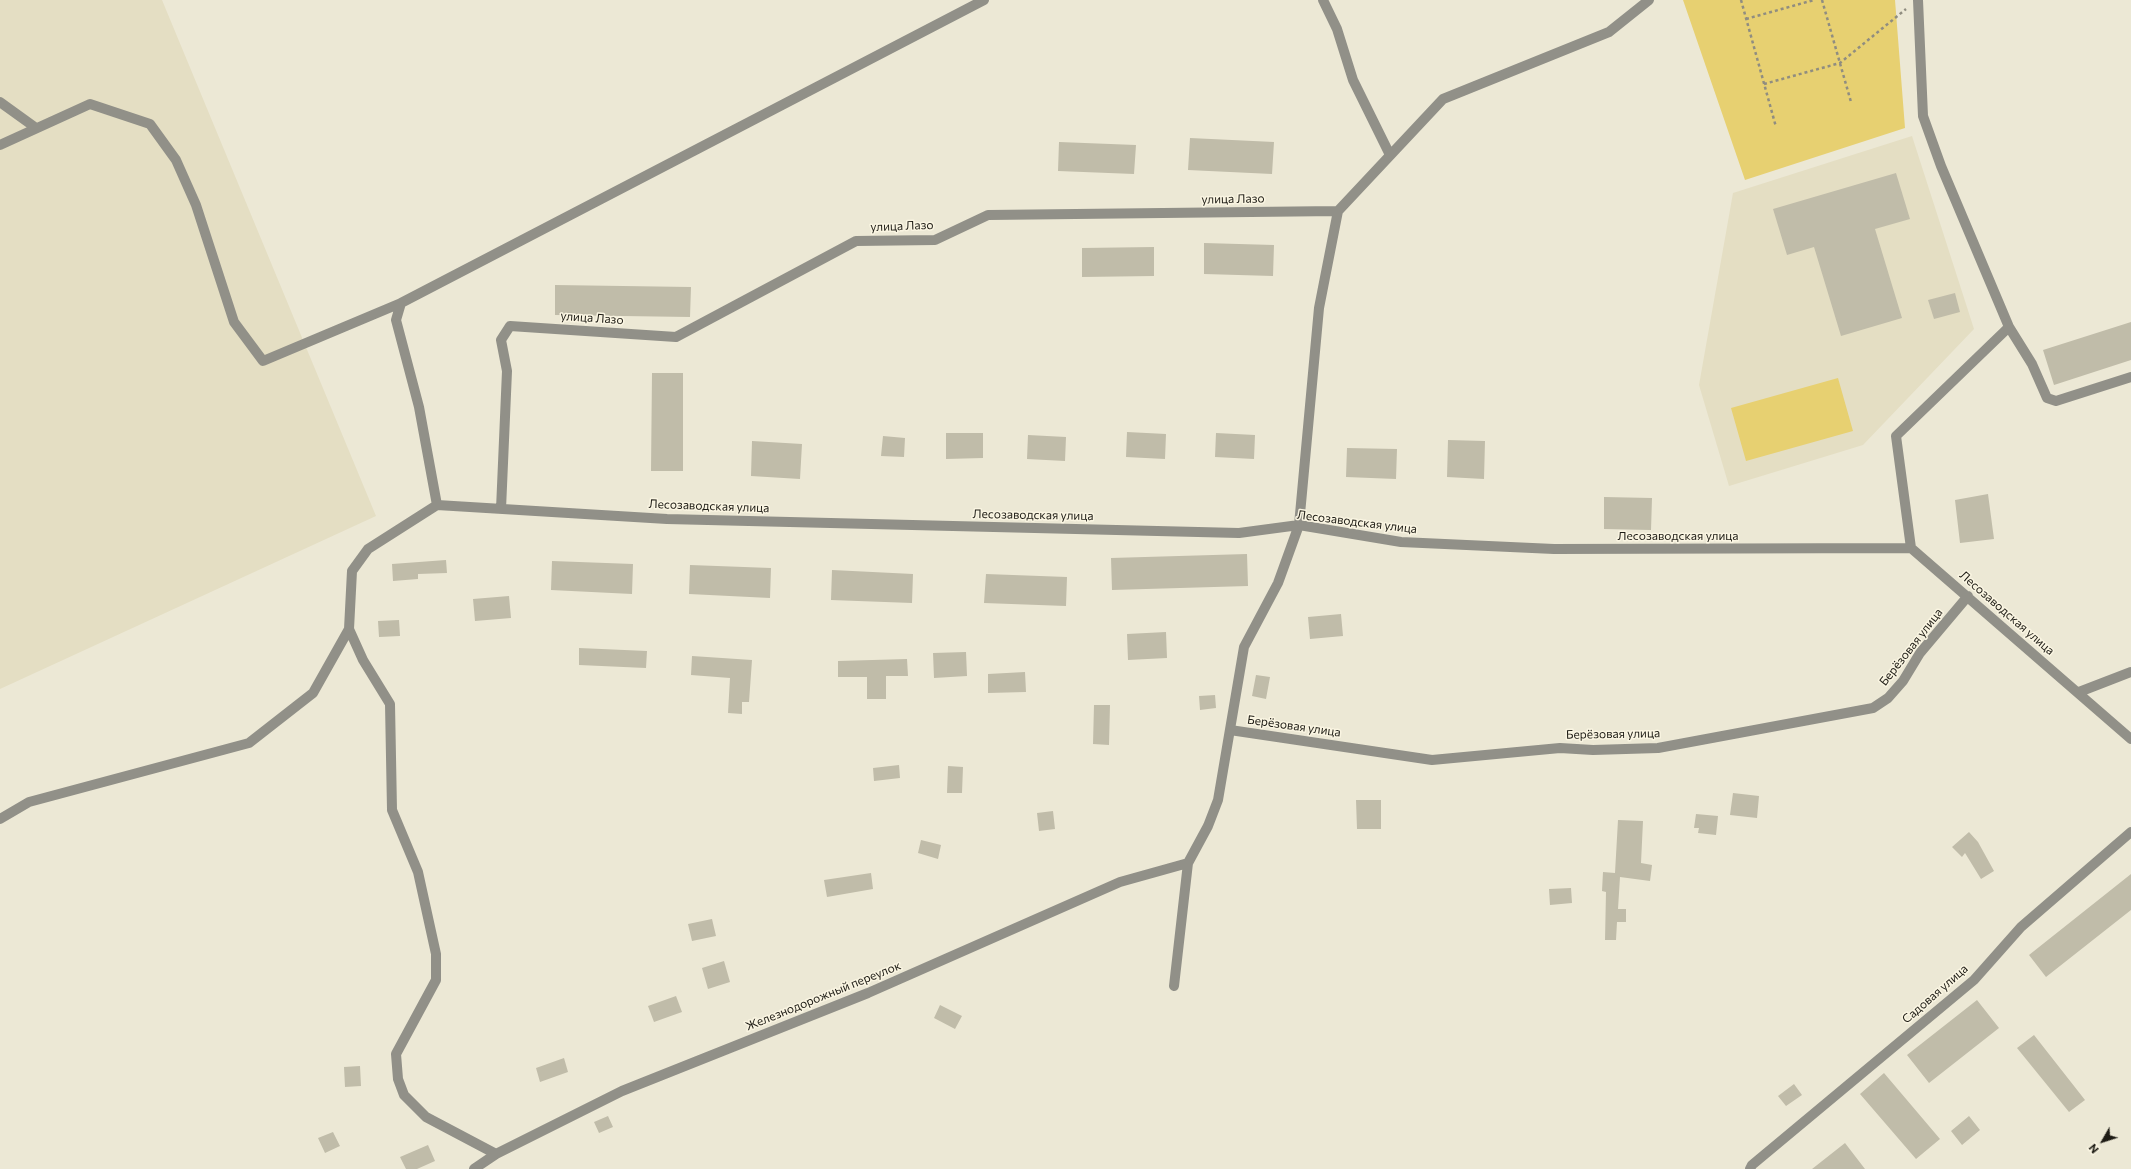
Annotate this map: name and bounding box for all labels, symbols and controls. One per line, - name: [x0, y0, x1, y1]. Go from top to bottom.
- street label: улица Лазо: [1201, 191, 1265, 207]
- street label: улица Лазо: [870, 218, 934, 234]
- street label: улица Лазо: [560, 309, 624, 327]
- street label: Лесозаводская улица: [648, 497, 770, 515]
- street label: Лесозаводская улица: [972, 507, 1094, 523]
- street label: Лесозаводская улица: [1296, 507, 1418, 537]
- street label: Лесозаводская улица: [1618, 529, 1738, 543]
- street label: Лесозаводская улица: [1957, 568, 2057, 658]
- street label: Берёзовая улица: [1876, 605, 1946, 689]
- street label: Берёзовая улица: [1246, 712, 1342, 740]
- street label: Берёзовая улица: [1566, 726, 1660, 742]
- street label: Железнодорожный переулок: [743, 958, 903, 1034]
- street label: Садовая улица: [1899, 961, 1971, 1027]
- north arrow: [2083, 1121, 2123, 1161]
- text: N: [2086, 1142, 2101, 1156]

